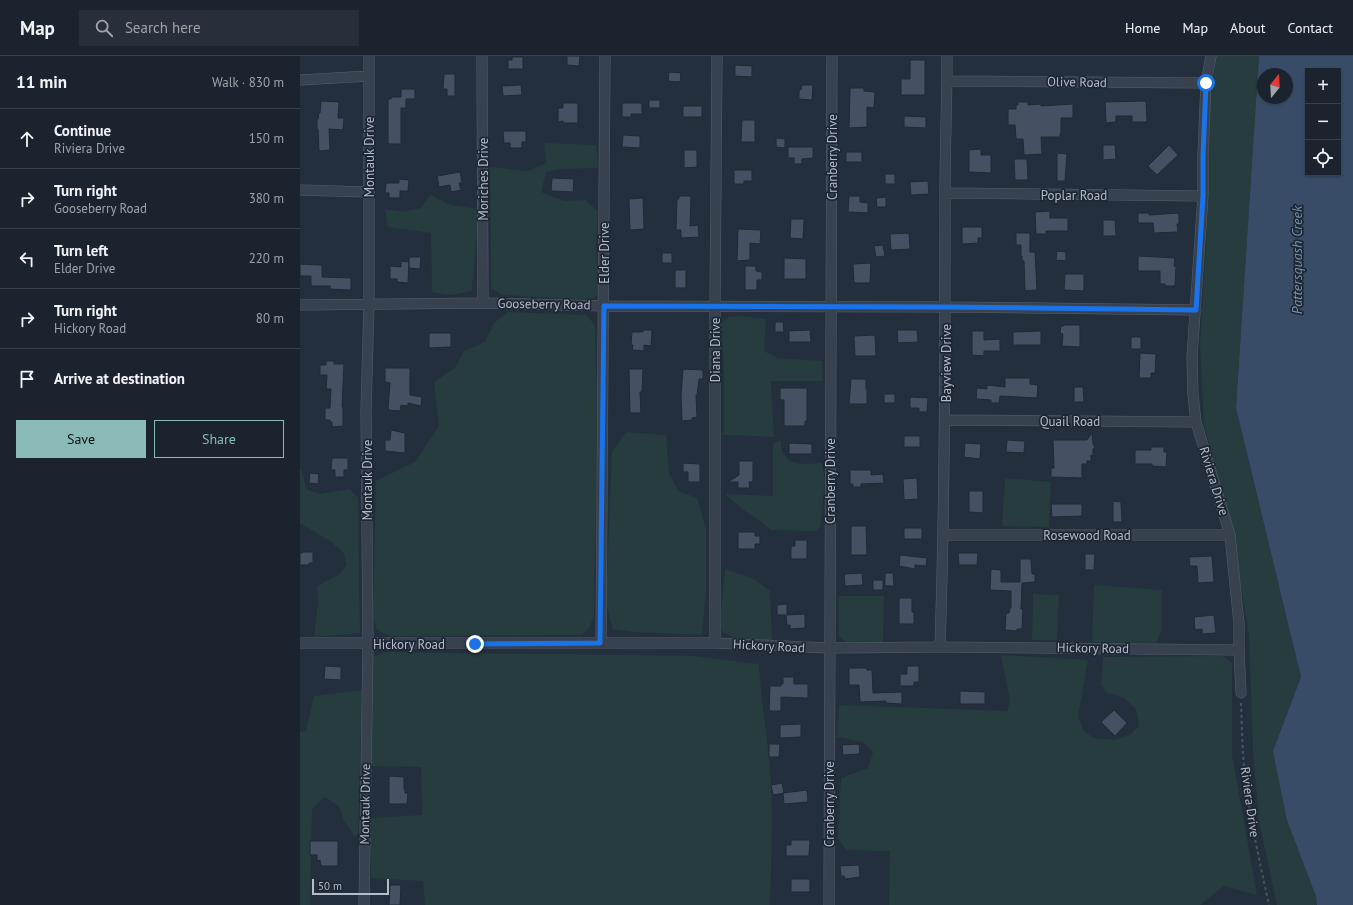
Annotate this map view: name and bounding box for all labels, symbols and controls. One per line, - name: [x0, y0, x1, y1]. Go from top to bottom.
- search box: [79, 10, 359, 46]
- text: Map: [20, 16, 55, 40]
- icon: search: [93, 17, 115, 39]
- text: Search here: [125, 18, 201, 37]
- text: Home: [1125, 19, 1160, 37]
- text: Map: [1182, 19, 1208, 37]
- text: About: [1230, 19, 1266, 37]
- text: Contact: [1288, 19, 1333, 37]
- north arrow: [1257, 68, 1293, 104]
- map controls: [1305, 68, 1341, 176]
- button: +: [1305, 68, 1341, 104]
- text: 11 min: [16, 71, 67, 93]
- street label: Olive Road: [1047, 73, 1107, 91]
- text: Walk · 830 m: [212, 74, 284, 91]
- route start: [1197, 74, 1215, 92]
- button: −: [1305, 104, 1341, 140]
- street label: Cranberry Drive: [824, 114, 841, 200]
- street label: Montauk Drive: [361, 117, 378, 197]
- text: Continue: [54, 121, 111, 140]
- icon: ahead: [16, 128, 38, 150]
- text: 150 m: [249, 130, 284, 147]
- street label: Moriches Drive: [475, 138, 492, 220]
- text: Riviera Drive: [54, 140, 125, 157]
- button: locate: [1305, 140, 1341, 176]
- text: Turn right: [54, 181, 117, 200]
- street label: Poplar Road: [1041, 187, 1107, 204]
- icon: right: [16, 188, 38, 210]
- text: 380 m: [249, 190, 284, 207]
- text: Gooseberry Road: [54, 200, 147, 217]
- water label: Pattersquash Creek: [1288, 205, 1306, 314]
- street label: Elder Drive: [596, 222, 613, 284]
- text: Turn left: [54, 241, 108, 260]
- icon: left: [16, 248, 38, 270]
- text: 220 m: [249, 250, 284, 267]
- text: Elder Drive: [54, 260, 115, 277]
- street label: Gooseberry Road: [497, 295, 591, 313]
- text: Turn right: [54, 301, 117, 320]
- icon: right: [16, 308, 38, 330]
- text: 80 m: [256, 310, 284, 327]
- street label: Diana Drive: [707, 318, 724, 382]
- text: Hickory Road: [54, 320, 126, 337]
- street label: Bayview Drive: [938, 324, 955, 402]
- icon: arrive: [16, 368, 38, 390]
- text: Arrive at destination: [54, 369, 185, 388]
- street label: Quail Road: [1040, 413, 1100, 430]
- button: Save: [16, 420, 146, 458]
- button: Share: [154, 420, 284, 458]
- street label: Cranberry Drive: [822, 438, 839, 524]
- street label: Montauk Drive: [359, 440, 376, 520]
- street label: Riviera Drive: [1195, 445, 1233, 517]
- street label: Rosewood Road: [1043, 527, 1131, 544]
- route end: [466, 635, 484, 653]
- street label: Hickory Road: [373, 636, 445, 653]
- street label: Hickory Road: [733, 636, 805, 656]
- street label: Hickory Road: [1057, 639, 1129, 657]
- street label: Cranberry Drive: [821, 761, 838, 847]
- street label: Montauk Drive: [356, 764, 374, 844]
- street label: Riviera Drive: [1237, 766, 1263, 838]
- scale bar: [312, 877, 389, 896]
- text: 50 m: [318, 879, 342, 893]

